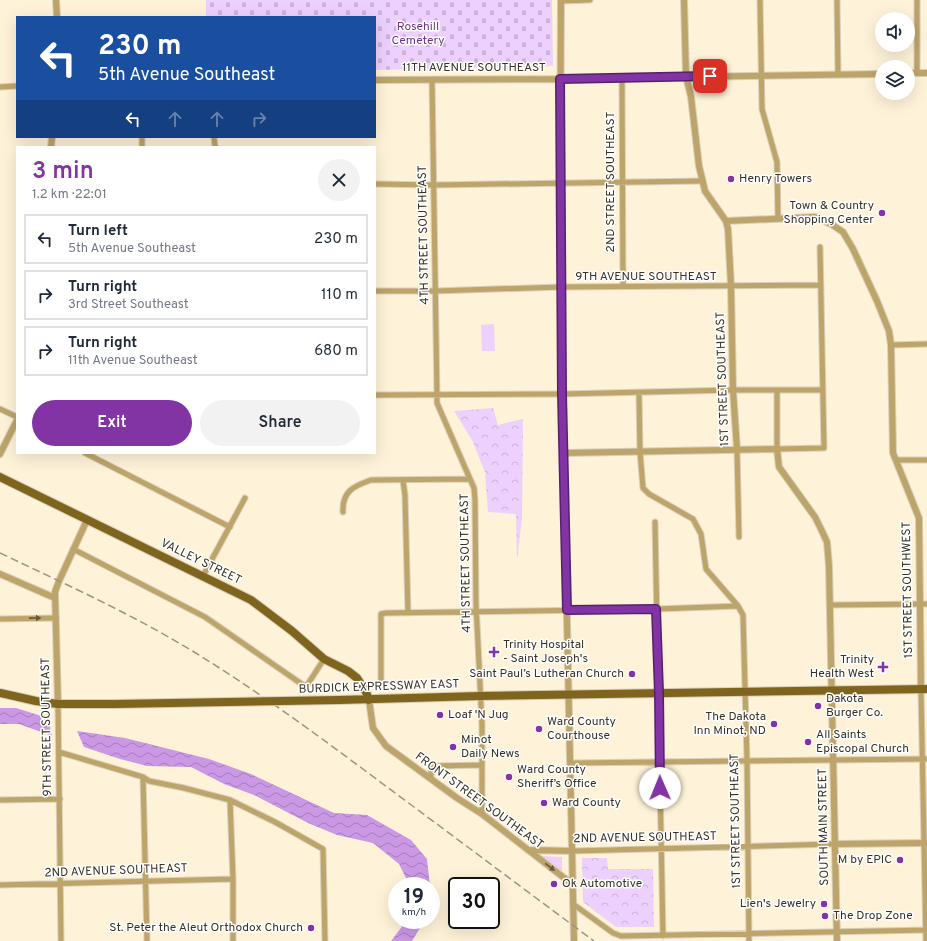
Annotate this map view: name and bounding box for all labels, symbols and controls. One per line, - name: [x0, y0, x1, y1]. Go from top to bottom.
- map controls: [875, 12, 915, 100]
- button: sound: [875, 12, 915, 52]
- park label: Rosehill Cemetery: [391, 19, 445, 49]
- text: 230 m: [98, 29, 181, 65]
- icon: left: [32, 32, 84, 84]
- pin: [693, 59, 727, 93]
- street label: 11TH AVENUE SOUTHEAST: [402, 60, 546, 76]
- button: layers: [875, 60, 915, 100]
- text: 5th Avenue Southeast: [98, 64, 275, 87]
- icon: arrive: [699, 65, 721, 87]
- icon: left: [122, 108, 144, 130]
- icon: ahead: [164, 108, 186, 130]
- icon: ahead: [206, 108, 228, 130]
- icon: right: [248, 108, 270, 130]
- street label: 2ND STREET SOUTHEAST: [603, 112, 619, 252]
- text: 3 min: [32, 157, 94, 187]
- button: close: [318, 159, 360, 201]
- street label: 4TH STREET SOUTHEAST: [415, 165, 433, 305]
- place label: Henry Towers: [739, 171, 812, 187]
- marker: Henry Towers: [726, 174, 736, 184]
- text: 1.2 km · 22:01: [32, 187, 107, 203]
- place label: Town & Country Shopping Center: [784, 198, 874, 228]
- marker: Town & Country Shopping Center: [877, 208, 887, 218]
- text: Turn left: [68, 222, 128, 241]
- icon: left: [34, 228, 56, 250]
- text: 230 m: [314, 230, 358, 249]
- text: 5th Avenue Southeast: [68, 241, 196, 257]
- street label: 9TH AVENUE SOUTHEAST: [575, 269, 717, 285]
- text: Turn right: [68, 278, 137, 297]
- icon: right: [34, 284, 56, 306]
- text: 110 m: [321, 286, 358, 305]
- text: 3rd Street Southeast: [68, 297, 189, 313]
- street label: 1ST STREET SOUTHEAST: [713, 311, 733, 447]
- text: Turn right: [68, 334, 137, 353]
- icon: right: [34, 340, 56, 362]
- text: 680 m: [314, 342, 358, 361]
- text: 11th Avenue Southeast: [68, 353, 198, 369]
- button: Exit: [32, 400, 192, 446]
- button: Share: [200, 400, 360, 446]
- street label: 4TH STREET SOUTHEAST: [457, 493, 475, 633]
- street label: 1ST STREET SOUTHWEST: [899, 522, 917, 658]
- street label: VALLEY STREET: [158, 535, 244, 589]
- one-way arrow: [29, 615, 41, 622]
- place label: Trinity Hospital - Saint Joseph's: [503, 637, 588, 667]
- marker: Trinity Hospital - Saint Joseph's: [488, 646, 500, 658]
- place label: Trinity Health West: [810, 652, 874, 682]
- street label: 9TH STREET SOUTHEAST: [38, 657, 56, 797]
- marker: Trinity Health West: [877, 661, 889, 673]
- place label: Saint Paul’s Lutheran Church: [469, 666, 624, 682]
- marker: Saint Paul’s Lutheran Church: [627, 669, 637, 679]
- street label: BURDICK EXPRESSWAY EAST: [298, 676, 460, 698]
- place label: Dakota Burger Co.: [826, 691, 883, 721]
- marker: Dakota Burger Co.: [813, 701, 823, 711]
- place label: Loaf 'N Jug: [448, 707, 509, 723]
- place label: The Dakota Inn Minot, ND: [693, 709, 766, 739]
- marker: Loaf 'N Jug: [435, 710, 445, 720]
- place label: Ward County Courthouse: [547, 714, 616, 744]
- marker: The Dakota Inn Minot, ND: [769, 719, 779, 729]
- marker: Ward County Courthouse: [534, 724, 544, 734]
- place label: All Saints Episcopal Church: [816, 727, 909, 757]
- place label: Minot Daily News: [461, 732, 520, 762]
- marker: All Saints Episcopal Church: [803, 737, 813, 747]
- marker: Minot Daily News: [448, 742, 458, 752]
- street label: FRONT STREET SOUTHEAST: [411, 749, 547, 853]
- street label: 1ST STREET SOUTHEAST: [727, 753, 745, 889]
- place label: Ward County Sheriff’s Office: [517, 762, 597, 792]
- position arrow: [639, 767, 681, 809]
- street label: SOUTH MAIN STREET: [815, 768, 833, 886]
- marker: Ward County Sheriff’s Office: [504, 772, 514, 782]
- place label: Ward County: [552, 795, 621, 811]
- marker: Ward County: [539, 798, 549, 808]
- street label: 2ND AVENUE SOUTHEAST: [573, 829, 717, 847]
- place label: M by EPIC: [838, 852, 892, 868]
- marker: M by EPIC: [895, 855, 905, 865]
- street label: 2ND AVENUE SOUTHEAST: [44, 861, 188, 881]
- one-way arrow: [545, 863, 555, 871]
- place label: Ok Automotive: [562, 876, 642, 892]
- speed limit sign: 30: [448, 877, 500, 929]
- marker: Ok Automotive: [549, 879, 559, 889]
- text: 19: [404, 885, 424, 911]
- place label: Lien's Jewelry: [740, 896, 816, 912]
- marker: Lien's Jewelry: [819, 899, 829, 909]
- text: km/h: [402, 906, 426, 919]
- place label: The Drop Zone: [833, 908, 913, 924]
- marker: The Drop Zone: [820, 911, 830, 921]
- place label: St. Peter the Aleut Orthodox Church: [109, 920, 303, 936]
- marker: St. Peter the Aleut Orthodox Church: [306, 923, 316, 933]

